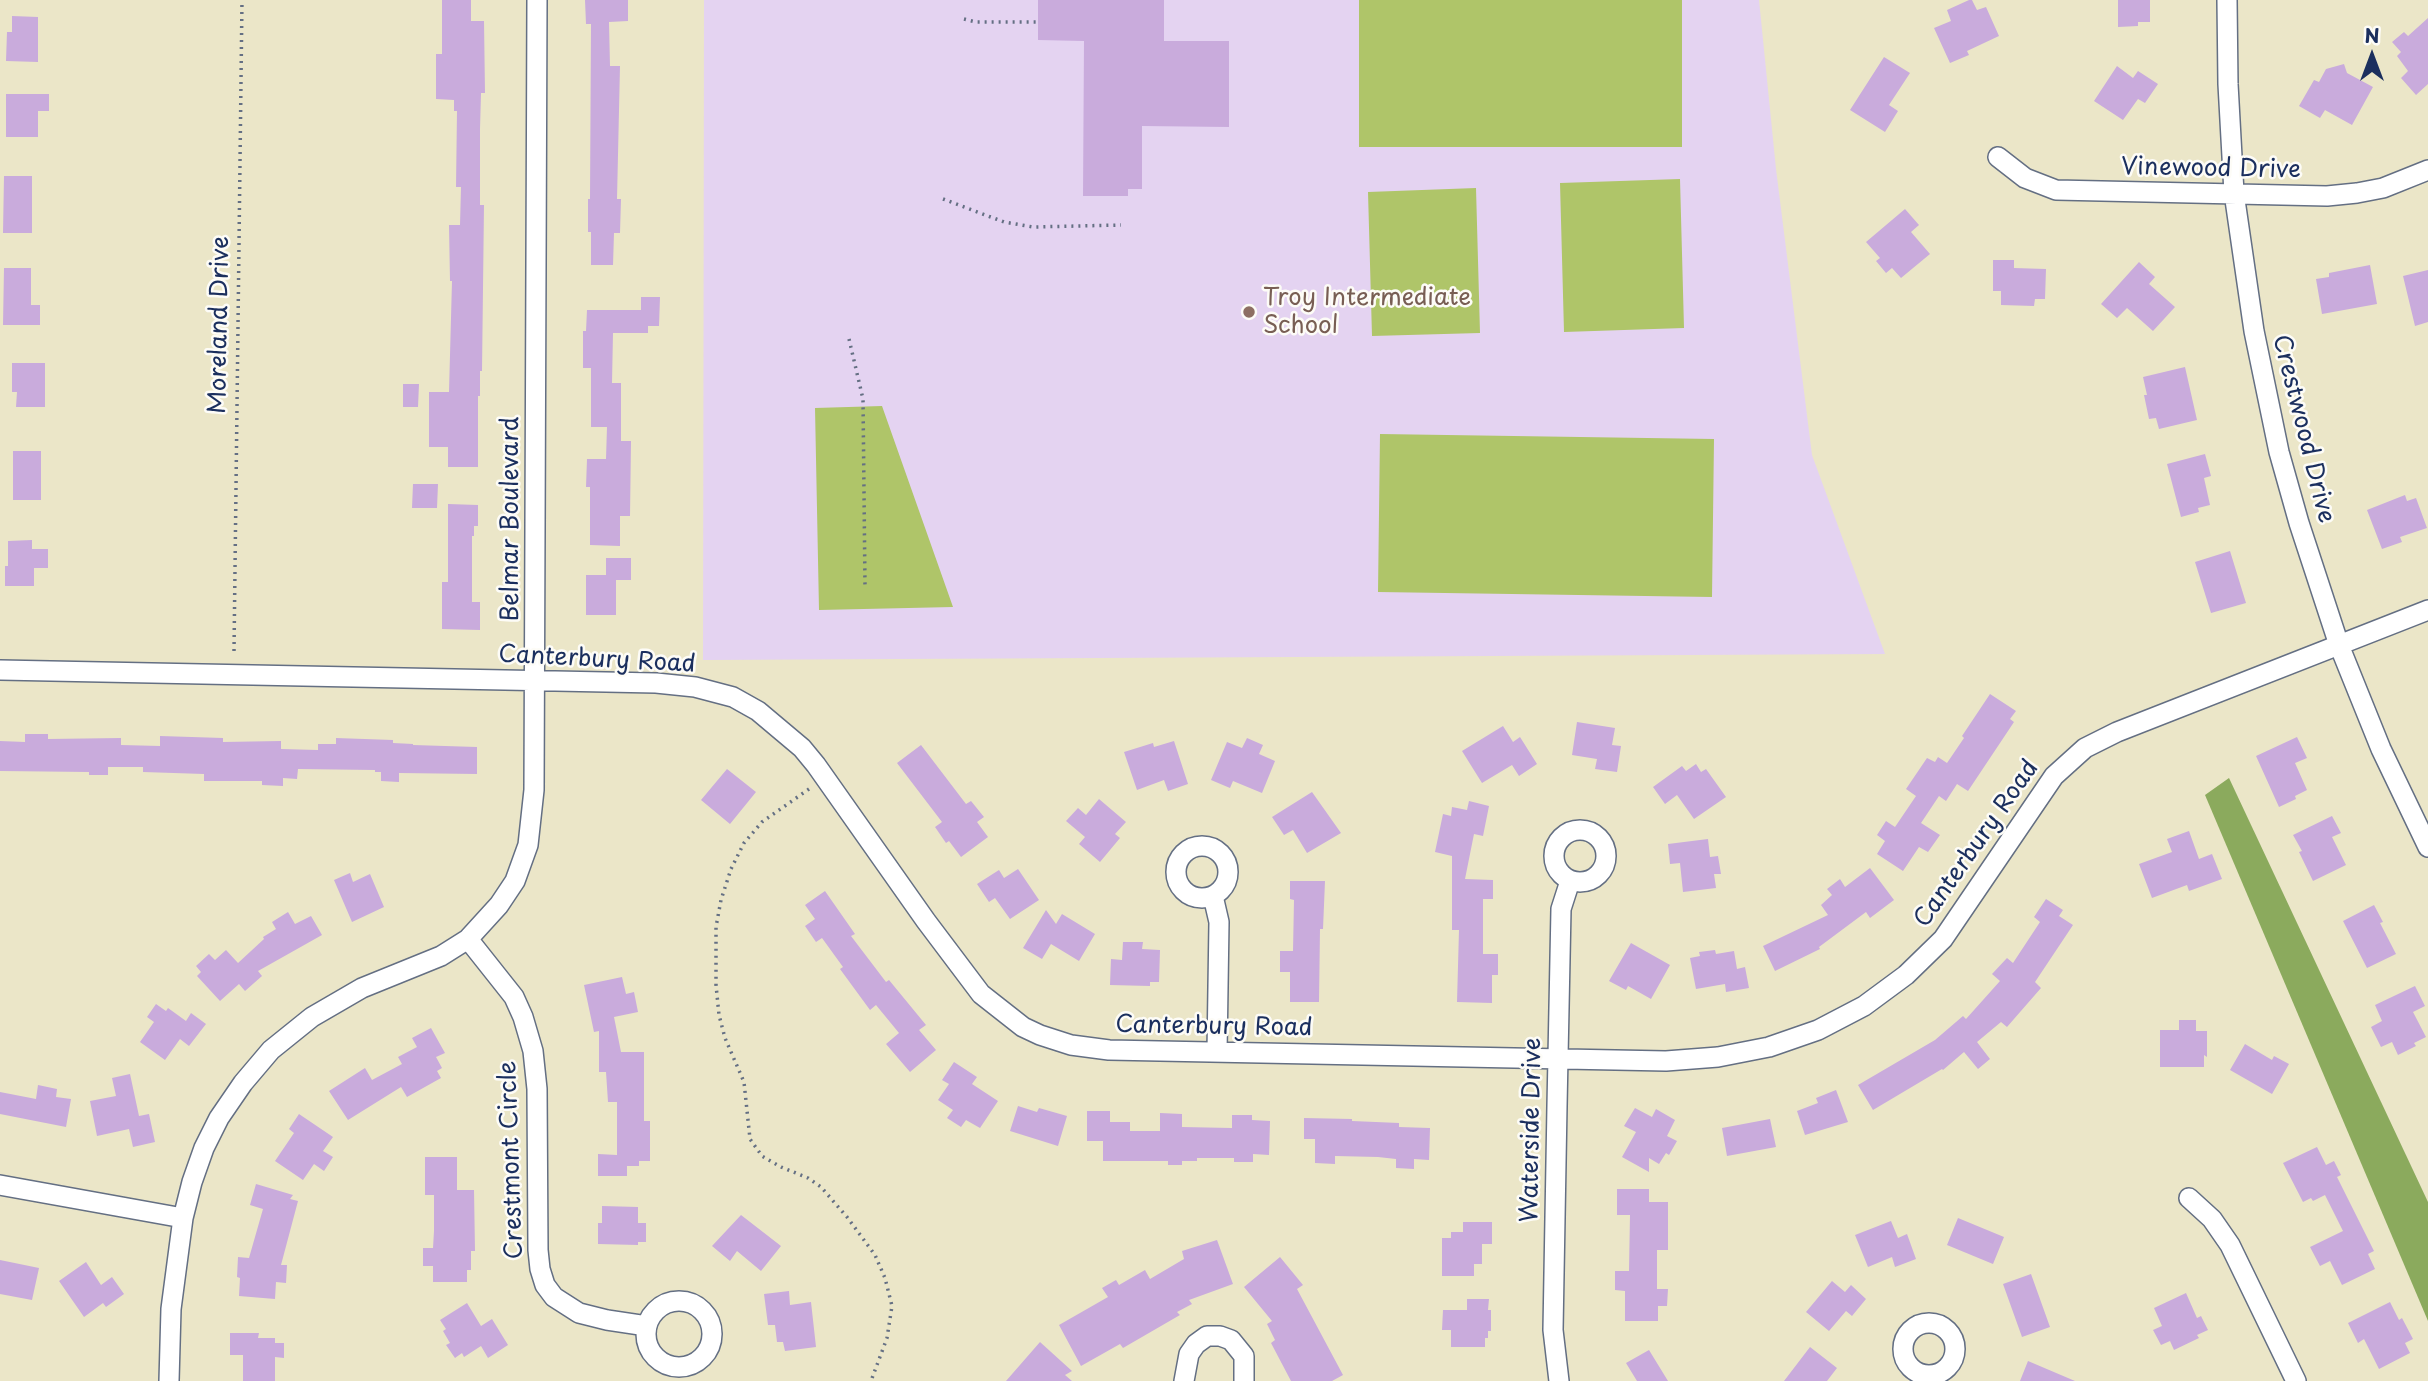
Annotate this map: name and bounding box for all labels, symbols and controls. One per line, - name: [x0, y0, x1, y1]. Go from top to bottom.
- north arrow: [2337, 21, 2407, 91]
- text: N: [2364, 21, 2380, 49]
- street label: Vinewood Drive: [2121, 153, 2301, 185]
- street label: Moreland Drive: [204, 236, 236, 414]
- place label: Troy Intermediate School: [1263, 284, 1471, 340]
- marker: Troy Intermediate School: [1241, 304, 1257, 320]
- street label: Crestwood Drive: [2266, 332, 2340, 526]
- street label: Belmar Boulevard: [497, 417, 525, 621]
- street label: Canterbury Road: [498, 640, 696, 680]
- street label: Canterbury Road: [1909, 755, 2045, 933]
- street label: Canterbury Road: [1115, 1011, 1313, 1043]
- street label: Waterside Drive: [1516, 1037, 1548, 1223]
- street label: Crestmont Circle: [494, 1060, 530, 1260]

